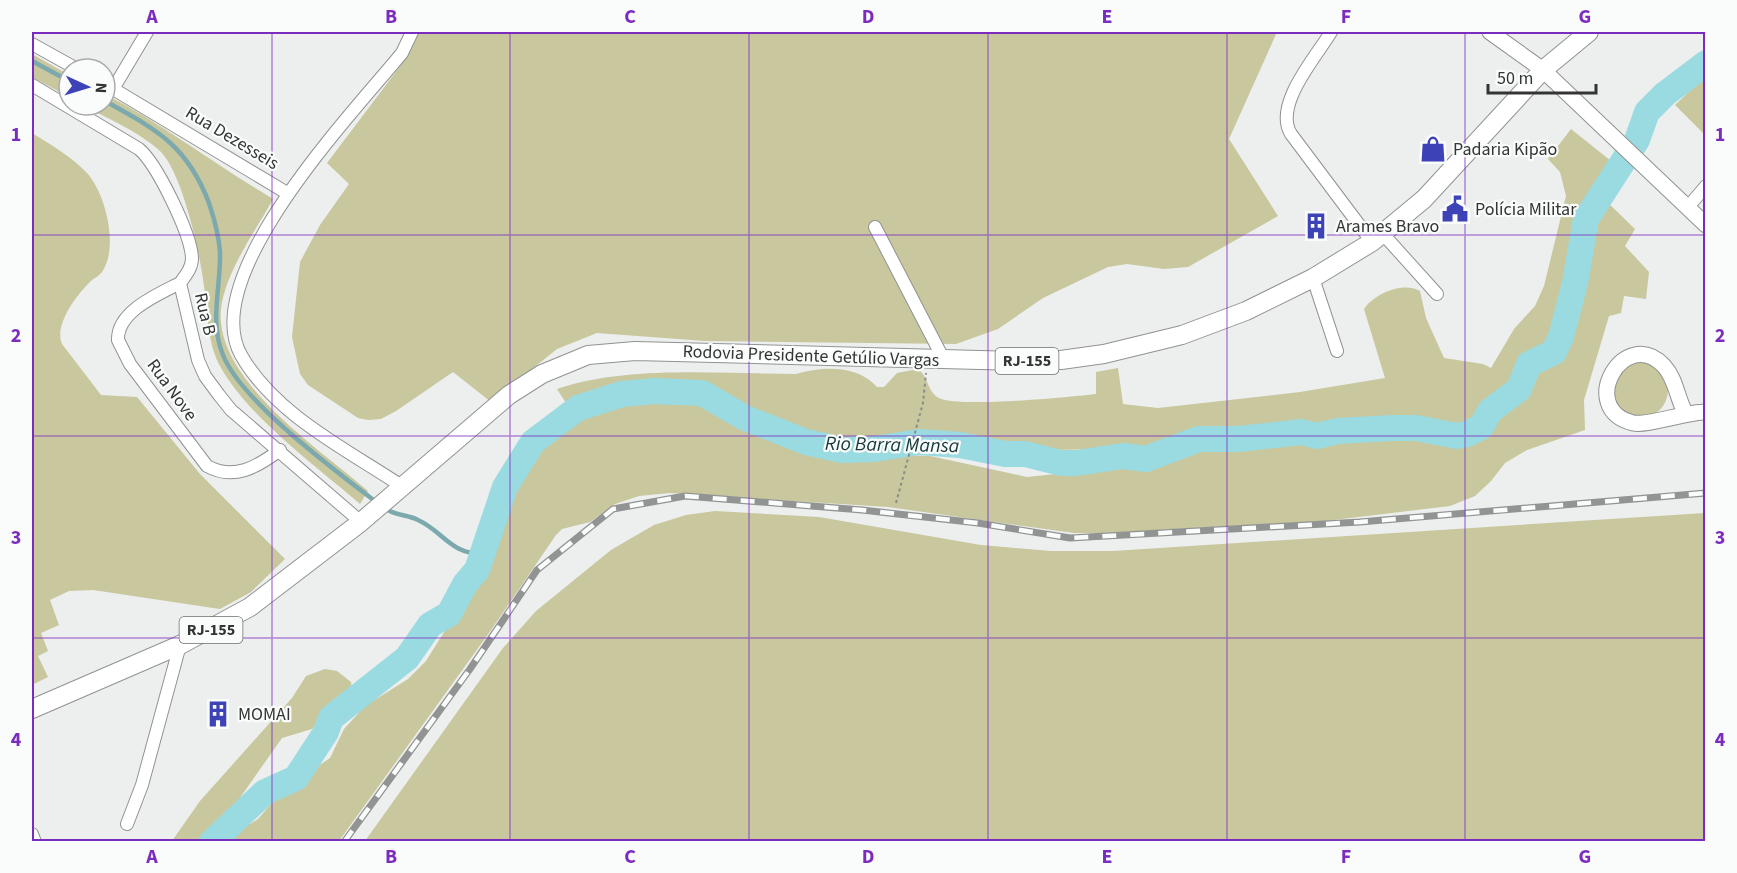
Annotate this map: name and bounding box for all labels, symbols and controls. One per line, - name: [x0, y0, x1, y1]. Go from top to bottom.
- text: A: [145, 3, 158, 31]
- text: B: [385, 3, 397, 31]
- text: C: [624, 3, 636, 31]
- text: D: [862, 3, 874, 31]
- text: E: [1102, 3, 1112, 31]
- text: F: [1341, 3, 1351, 31]
- text: G: [1579, 3, 1591, 31]
- north arrow: [57, 57, 117, 117]
- scale bar: [1488, 57, 1596, 95]
- text: 50 m: [1497, 66, 1533, 91]
- text: N: [90, 82, 112, 94]
- street label: Rua Dezesseis: [181, 100, 283, 176]
- text: 1: [11, 121, 21, 149]
- text: 1: [1715, 121, 1725, 149]
- shop icon: Padaria Kipão: [1418, 134, 1448, 164]
- place label: Padaria Kipão: [1453, 137, 1557, 162]
- public building icon: Polícia Militar: [1440, 194, 1470, 224]
- place label: Polícia Militar: [1475, 197, 1577, 222]
- building icon: Arames Bravo: [1301, 211, 1331, 241]
- place label: Arames Bravo: [1336, 214, 1439, 239]
- street label: Rua B: [188, 290, 222, 338]
- text: 2: [11, 322, 21, 350]
- text: 2: [1715, 322, 1725, 350]
- street label: Rodovia Presidente Getúlio Vargas: [682, 339, 940, 373]
- road number: RJ-155: [996, 348, 1058, 374]
- street label: Rua Nove: [141, 354, 203, 426]
- water label: Rio Barra Mansa: [825, 430, 960, 460]
- text: 3: [11, 524, 21, 552]
- text: 3: [1715, 524, 1725, 552]
- road number: RJ-155: [180, 617, 242, 643]
- building icon: MOMAI: [203, 699, 233, 729]
- place label: MOMAI: [238, 702, 291, 727]
- text: 4: [11, 726, 22, 754]
- text: 4: [1715, 726, 1726, 754]
- text: A: [145, 843, 158, 871]
- text: B: [385, 843, 397, 871]
- text: C: [624, 843, 636, 871]
- text: D: [862, 843, 874, 871]
- text: E: [1102, 843, 1112, 871]
- text: F: [1341, 843, 1351, 871]
- text: G: [1579, 843, 1591, 871]

